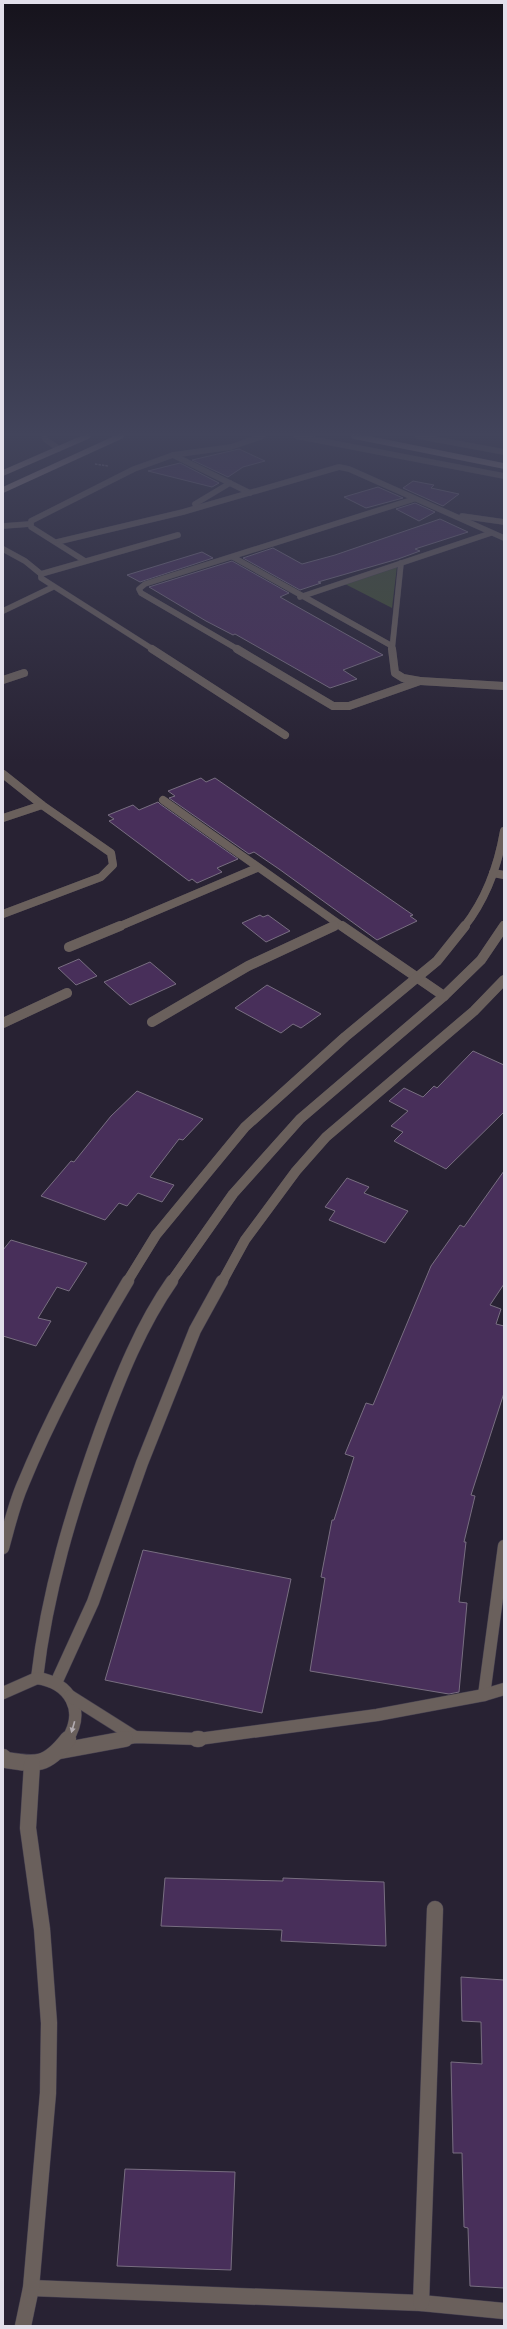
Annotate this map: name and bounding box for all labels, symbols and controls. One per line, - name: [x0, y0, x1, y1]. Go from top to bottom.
- one-way arrow: [70, 1722, 76, 1734]

